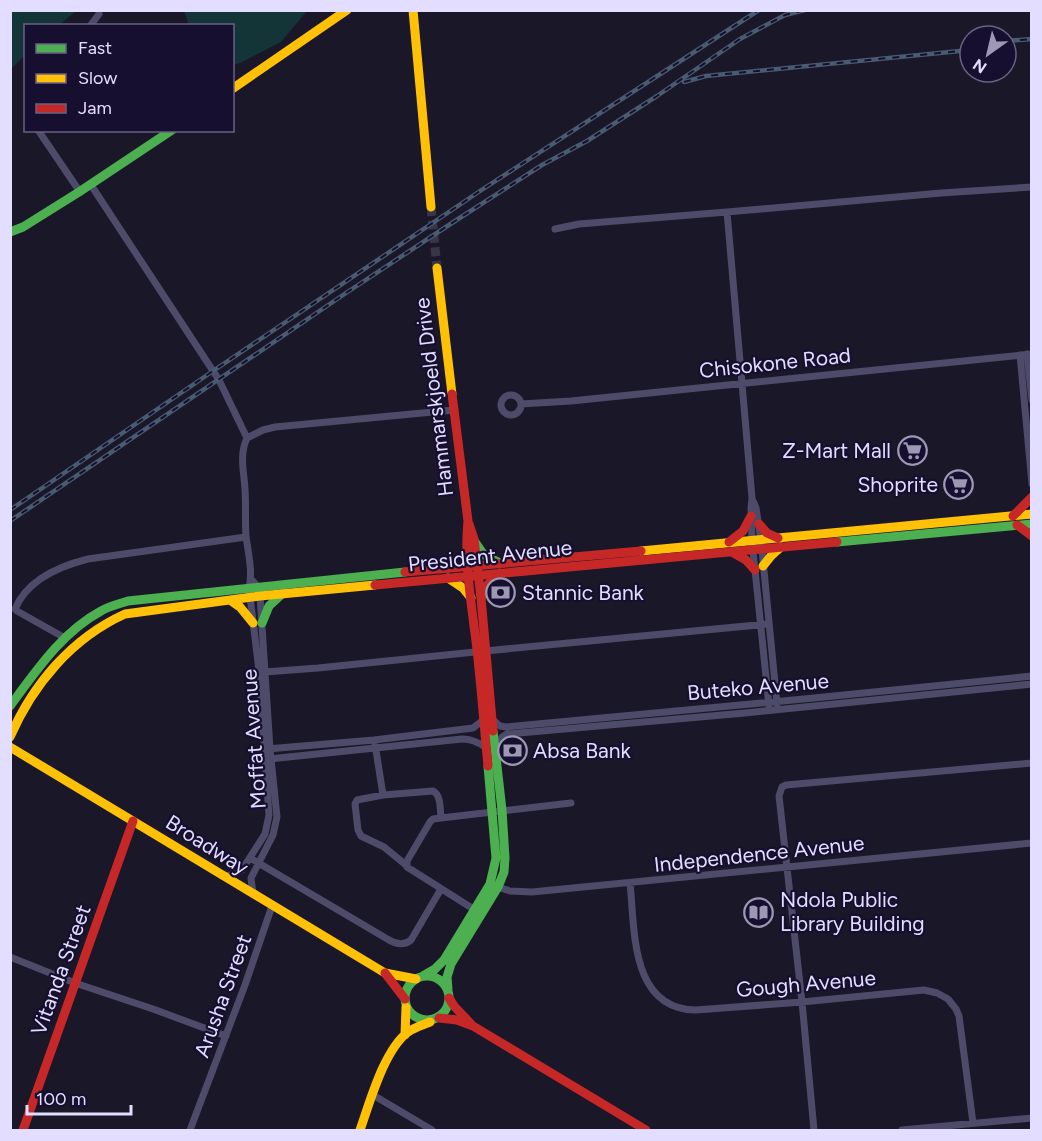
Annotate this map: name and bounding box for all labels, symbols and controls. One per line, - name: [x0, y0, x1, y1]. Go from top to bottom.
- legend: [24, 24, 234, 132]
- north arrow: [958, 24, 1018, 84]
- text: Fast: [78, 37, 112, 59]
- text: N: [969, 55, 990, 77]
- text: Slow: [78, 67, 117, 89]
- text: Jam: [78, 97, 112, 119]
- street label: Hammarskjoeld Drive: [409, 296, 458, 498]
- street label: Chisokone Road: [698, 342, 852, 383]
- supermarket icon: Z-Mart Mall: [896, 435, 928, 467]
- place label: Z-Mart Mall: [782, 438, 891, 463]
- supermarket icon: Shoprite: [943, 469, 975, 501]
- place label: Shoprite: [857, 472, 938, 497]
- street label: President Avenue: [407, 534, 573, 577]
- bank icon: Stannic Bank: [485, 577, 517, 609]
- place label: Stannic Bank: [522, 580, 645, 605]
- street label: Moffat Avenue: [236, 668, 271, 810]
- street label: Buteko Avenue: [686, 668, 830, 705]
- bank icon: Absa Bank: [496, 735, 528, 767]
- place label: Absa Bank: [533, 738, 631, 763]
- street label: Broadway: [161, 809, 253, 880]
- street label: Independence Avenue: [653, 830, 865, 877]
- place label: Ndola Public Library Building: [780, 887, 925, 936]
- library icon: Ndola Public Library Building: [743, 896, 775, 928]
- street label: Vitanda Street: [25, 901, 96, 1038]
- street label: Arusha Street: [189, 931, 256, 1061]
- street label: Gough Avenue: [735, 965, 877, 1002]
- scale bar: [27, 1078, 130, 1116]
- text: 100 m: [36, 1088, 86, 1110]

